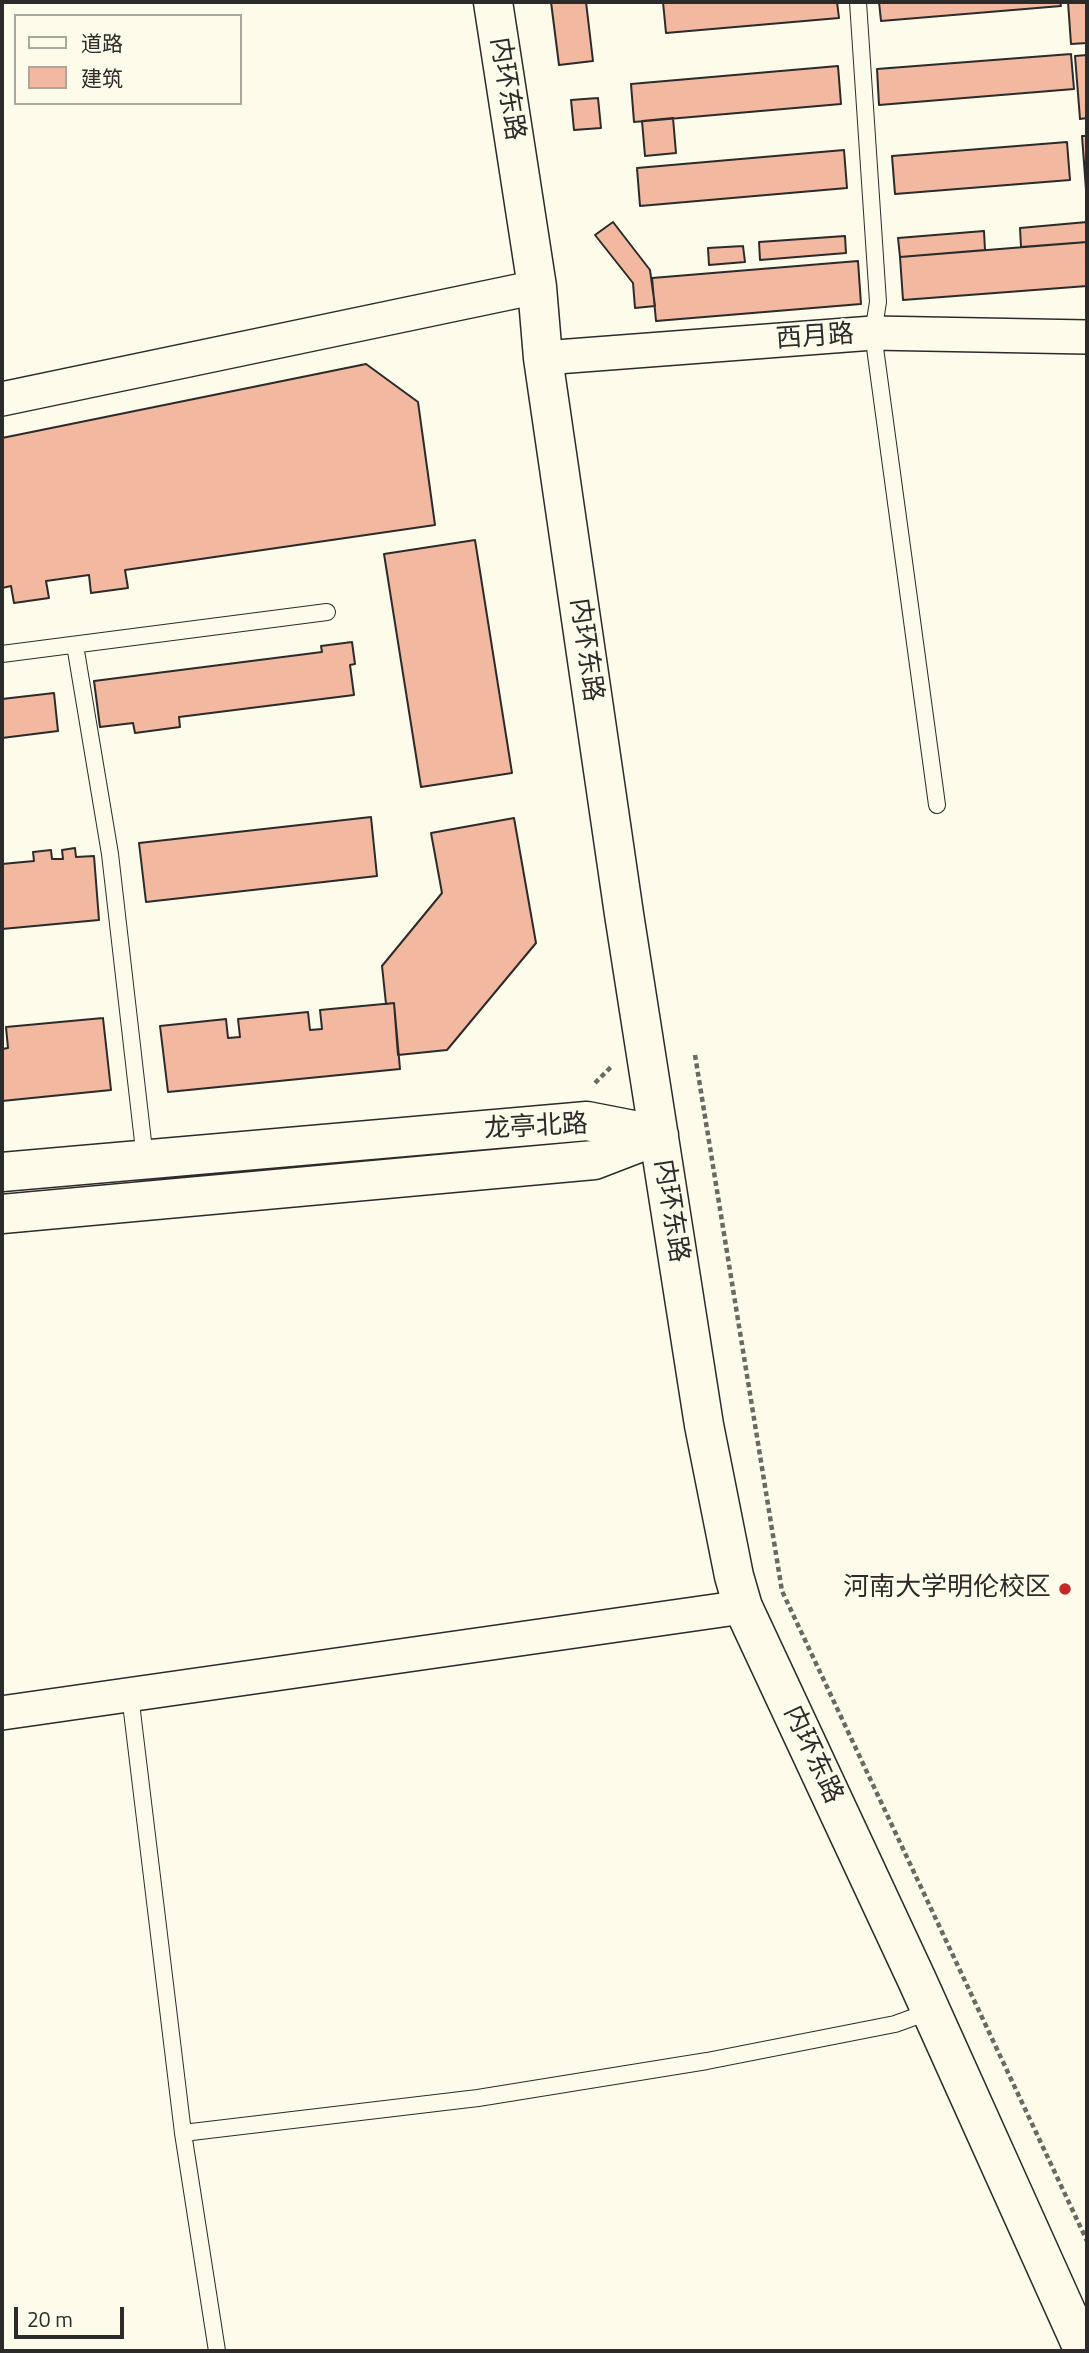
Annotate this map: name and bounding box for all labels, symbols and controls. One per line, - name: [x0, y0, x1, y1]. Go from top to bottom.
- legend: [14, 14, 242, 105]
- text: 道路: [81, 27, 123, 59]
- street label: 内环东路: [482, 35, 530, 143]
- text: 建筑: [81, 62, 123, 94]
- street label: 西月路: [775, 320, 855, 356]
- street label: 内环东路: [562, 596, 608, 704]
- street label: 龙亭北路: [483, 1110, 589, 1146]
- street label: 内环东路: [646, 1157, 694, 1265]
- place label: 河南大学明伦校区: [843, 1573, 1051, 1605]
- marker: 河南大学明伦校区: [1057, 1581, 1073, 1597]
- street label: 内环东路: [776, 1701, 848, 1809]
- scale bar: [18, 2294, 128, 2338]
- text: 20 m: [27, 2303, 73, 2335]

